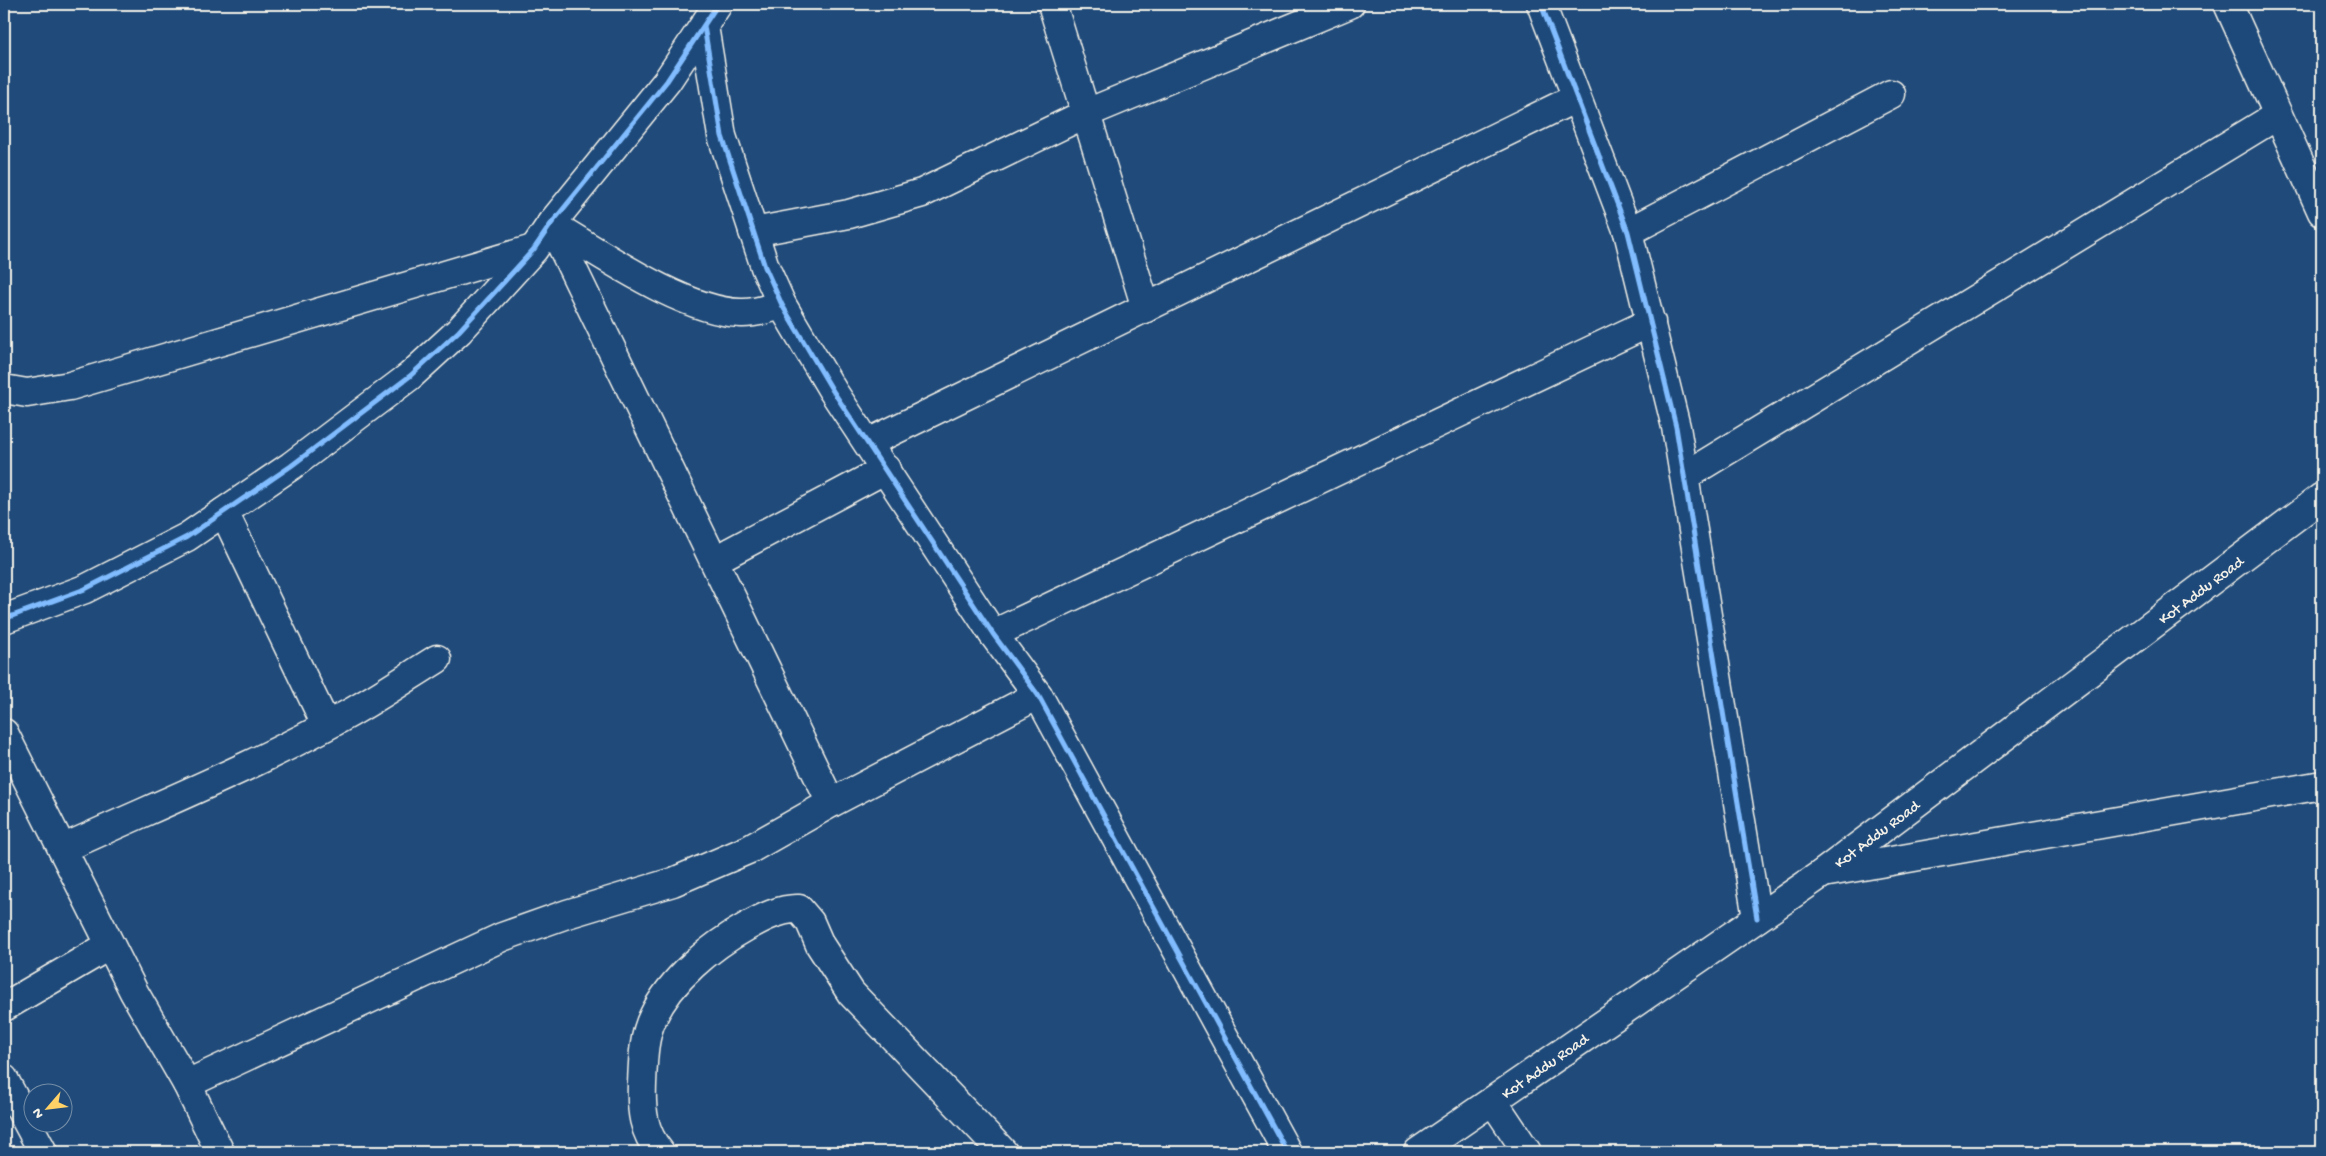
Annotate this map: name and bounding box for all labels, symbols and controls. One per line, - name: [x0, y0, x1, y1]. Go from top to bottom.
- street label: Kot Addu Road: [2156, 553, 2250, 630]
- street label: Kot Addu Road: [1832, 797, 1926, 874]
- street label: Kot Addu Road: [1499, 1030, 1595, 1105]
- north arrow: [22, 1084, 72, 1134]
- text: N: [29, 1105, 48, 1121]

